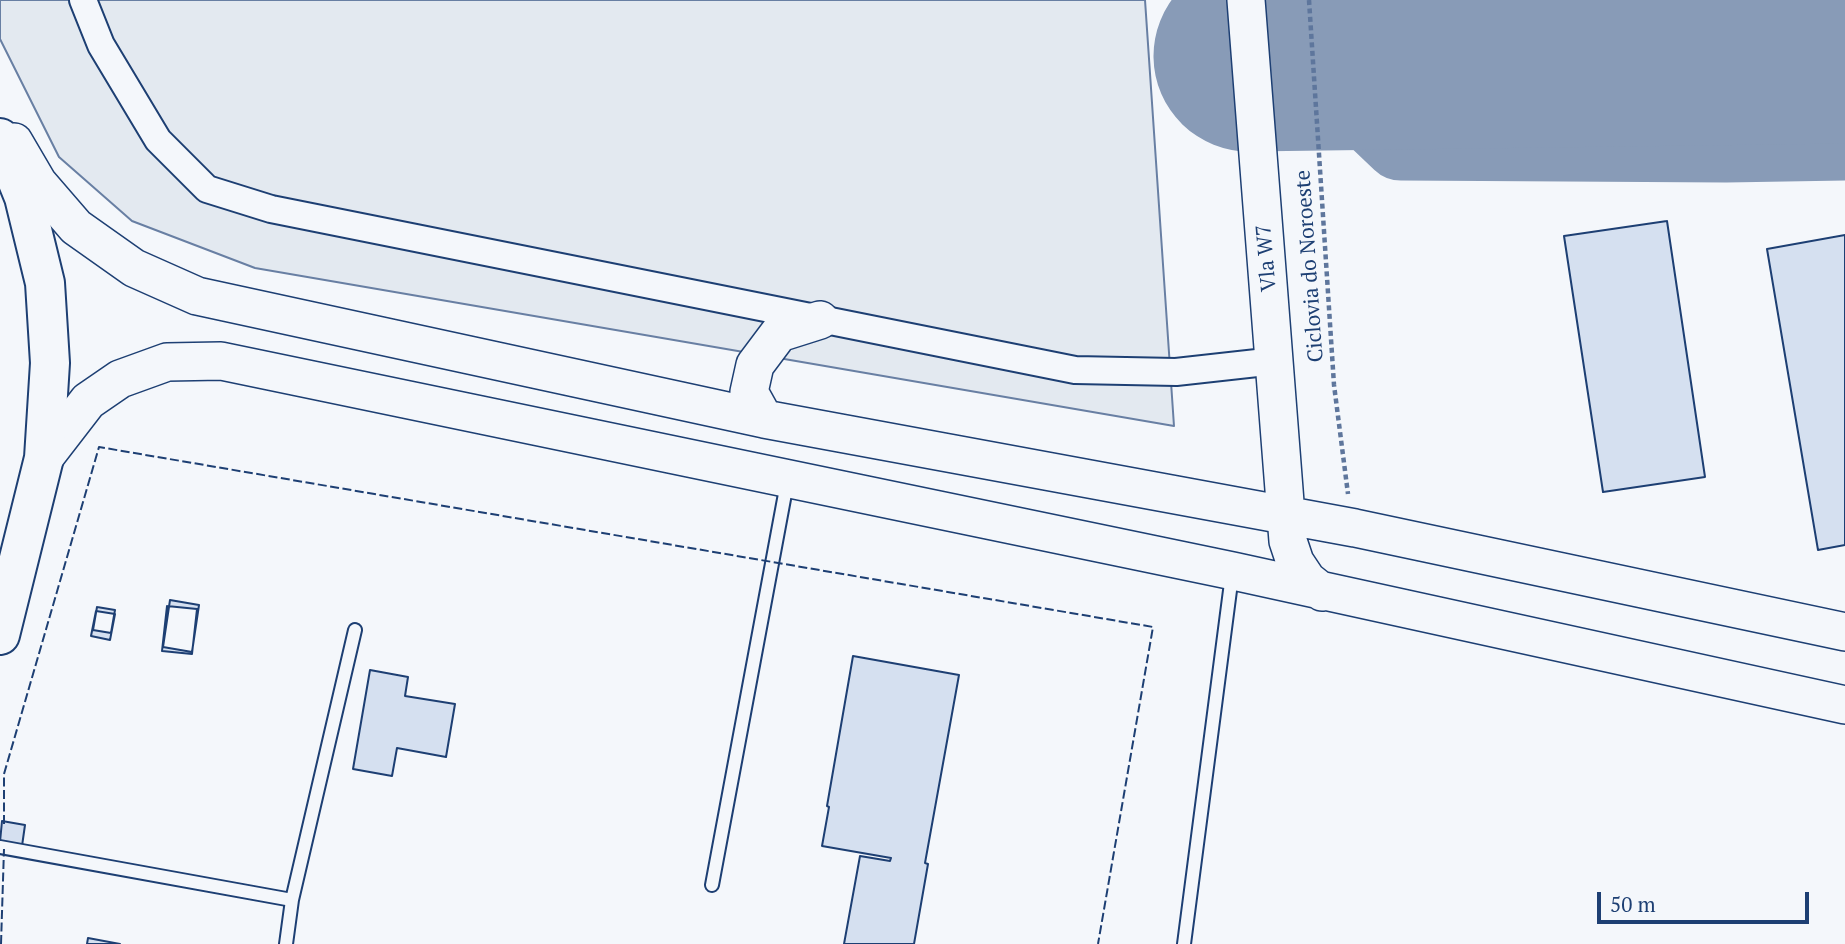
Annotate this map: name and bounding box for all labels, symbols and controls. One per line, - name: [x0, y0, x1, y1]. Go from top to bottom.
- street label: Ciclovia do Noroeste: [1291, 169, 1329, 363]
- street label: Vla W7: [1252, 223, 1282, 293]
- scale bar: [1600, 878, 1812, 922]
- text: 50 m: [1610, 890, 1656, 918]

